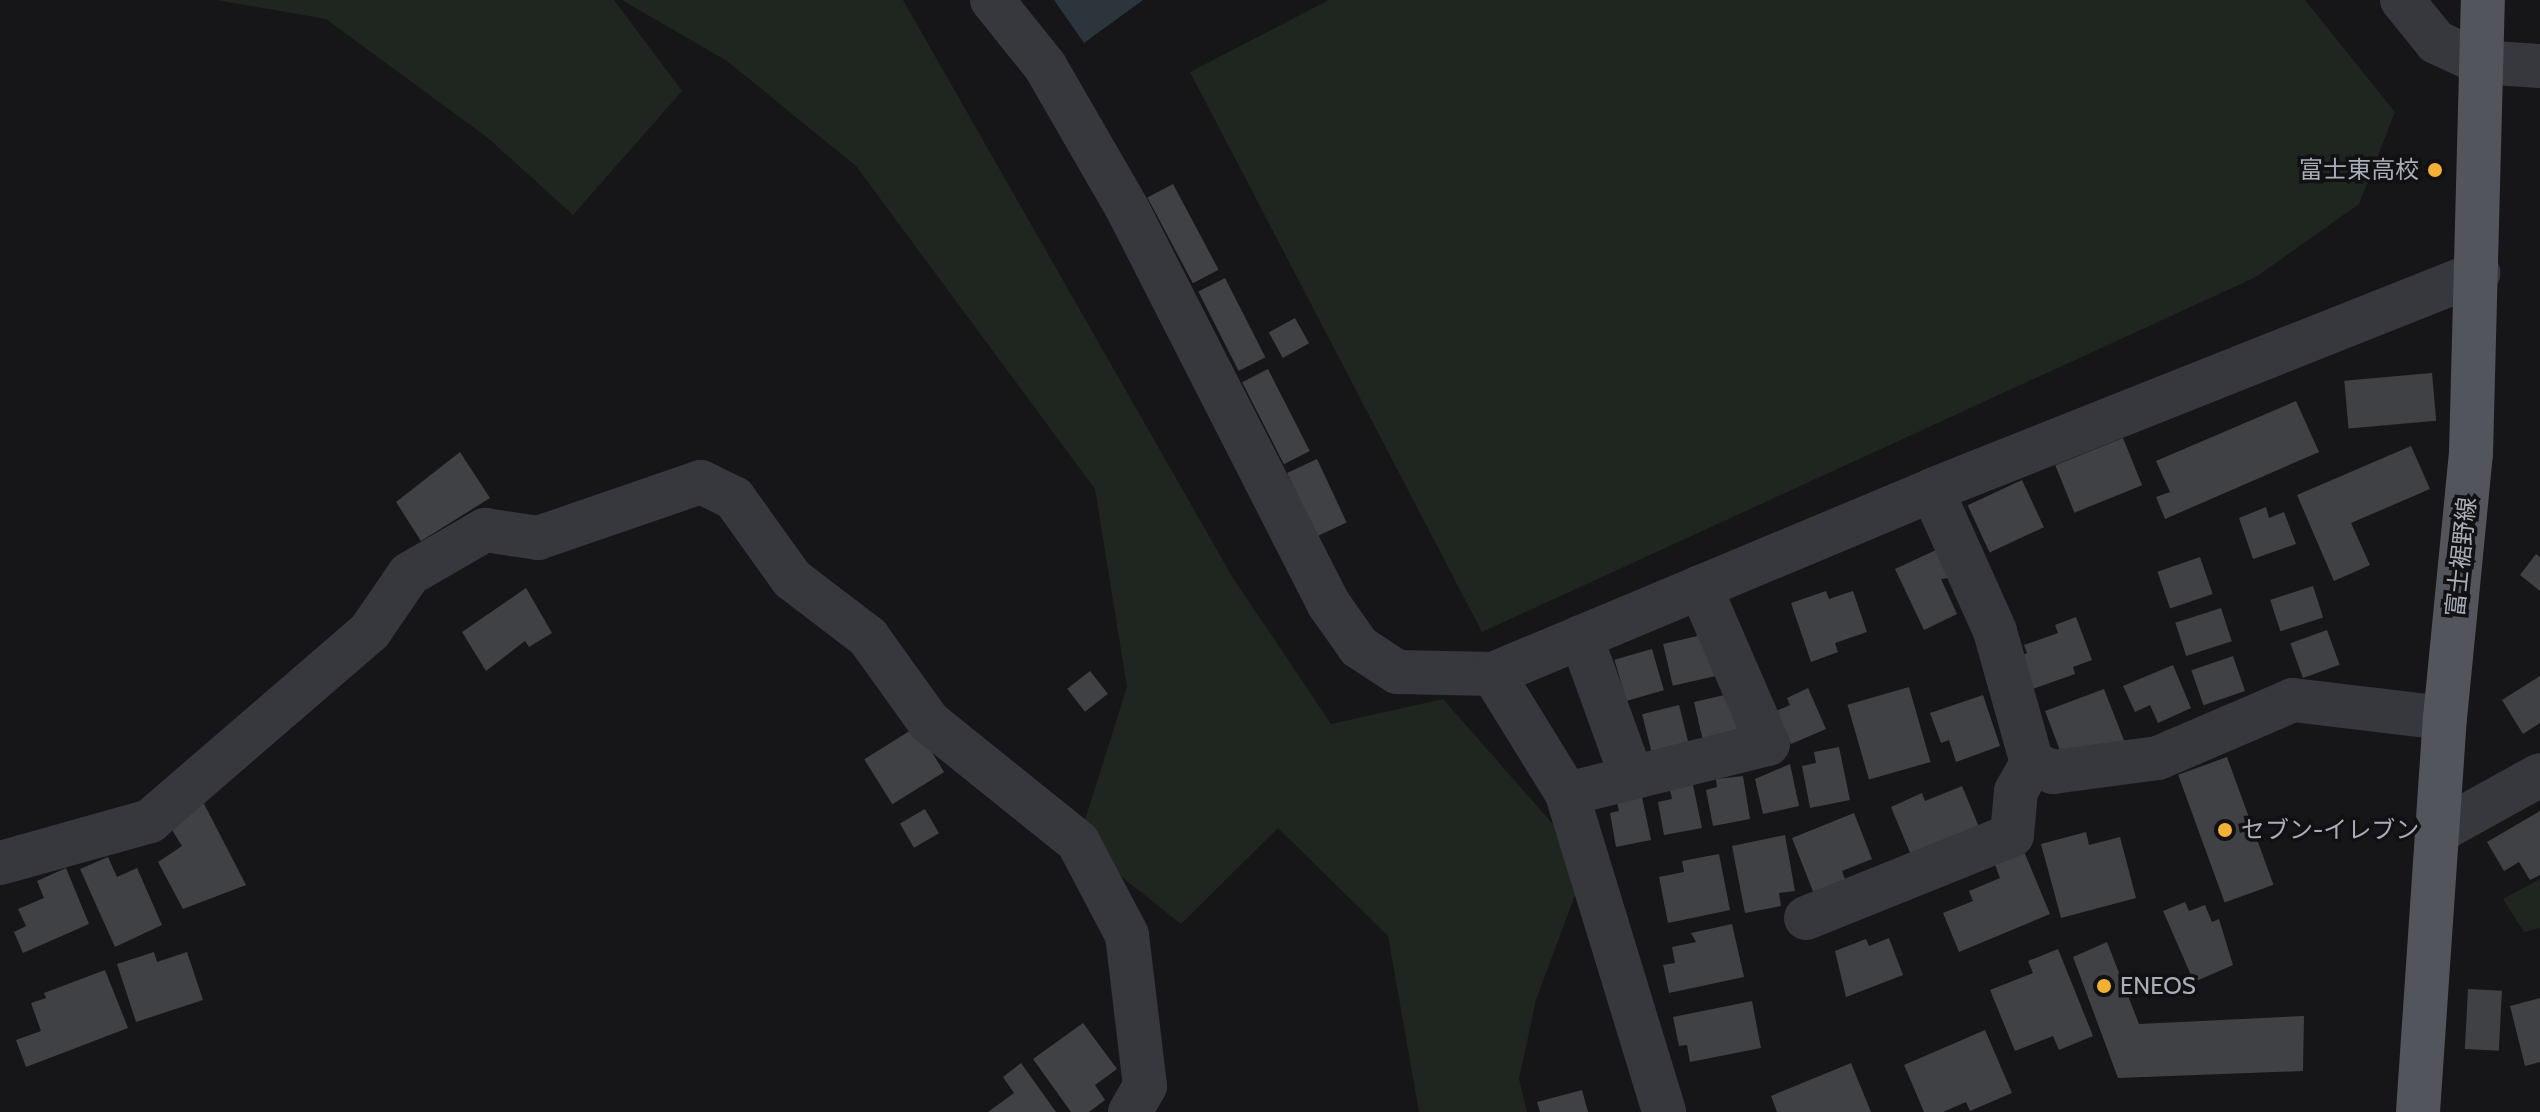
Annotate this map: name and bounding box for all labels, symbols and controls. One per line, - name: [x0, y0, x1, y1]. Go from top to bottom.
- place label: 富士東高校: [2299, 156, 2419, 184]
- marker: 富士東高校: [2426, 161, 2444, 179]
- street label: 富士裾野線: [2440, 496, 2482, 618]
- place label: セブン-イレブン: [2241, 816, 2419, 844]
- marker: セブン-イレブン: [2216, 821, 2234, 839]
- place label: ENEOS: [2120, 972, 2196, 1000]
- marker: ENEOS: [2095, 977, 2113, 995]

